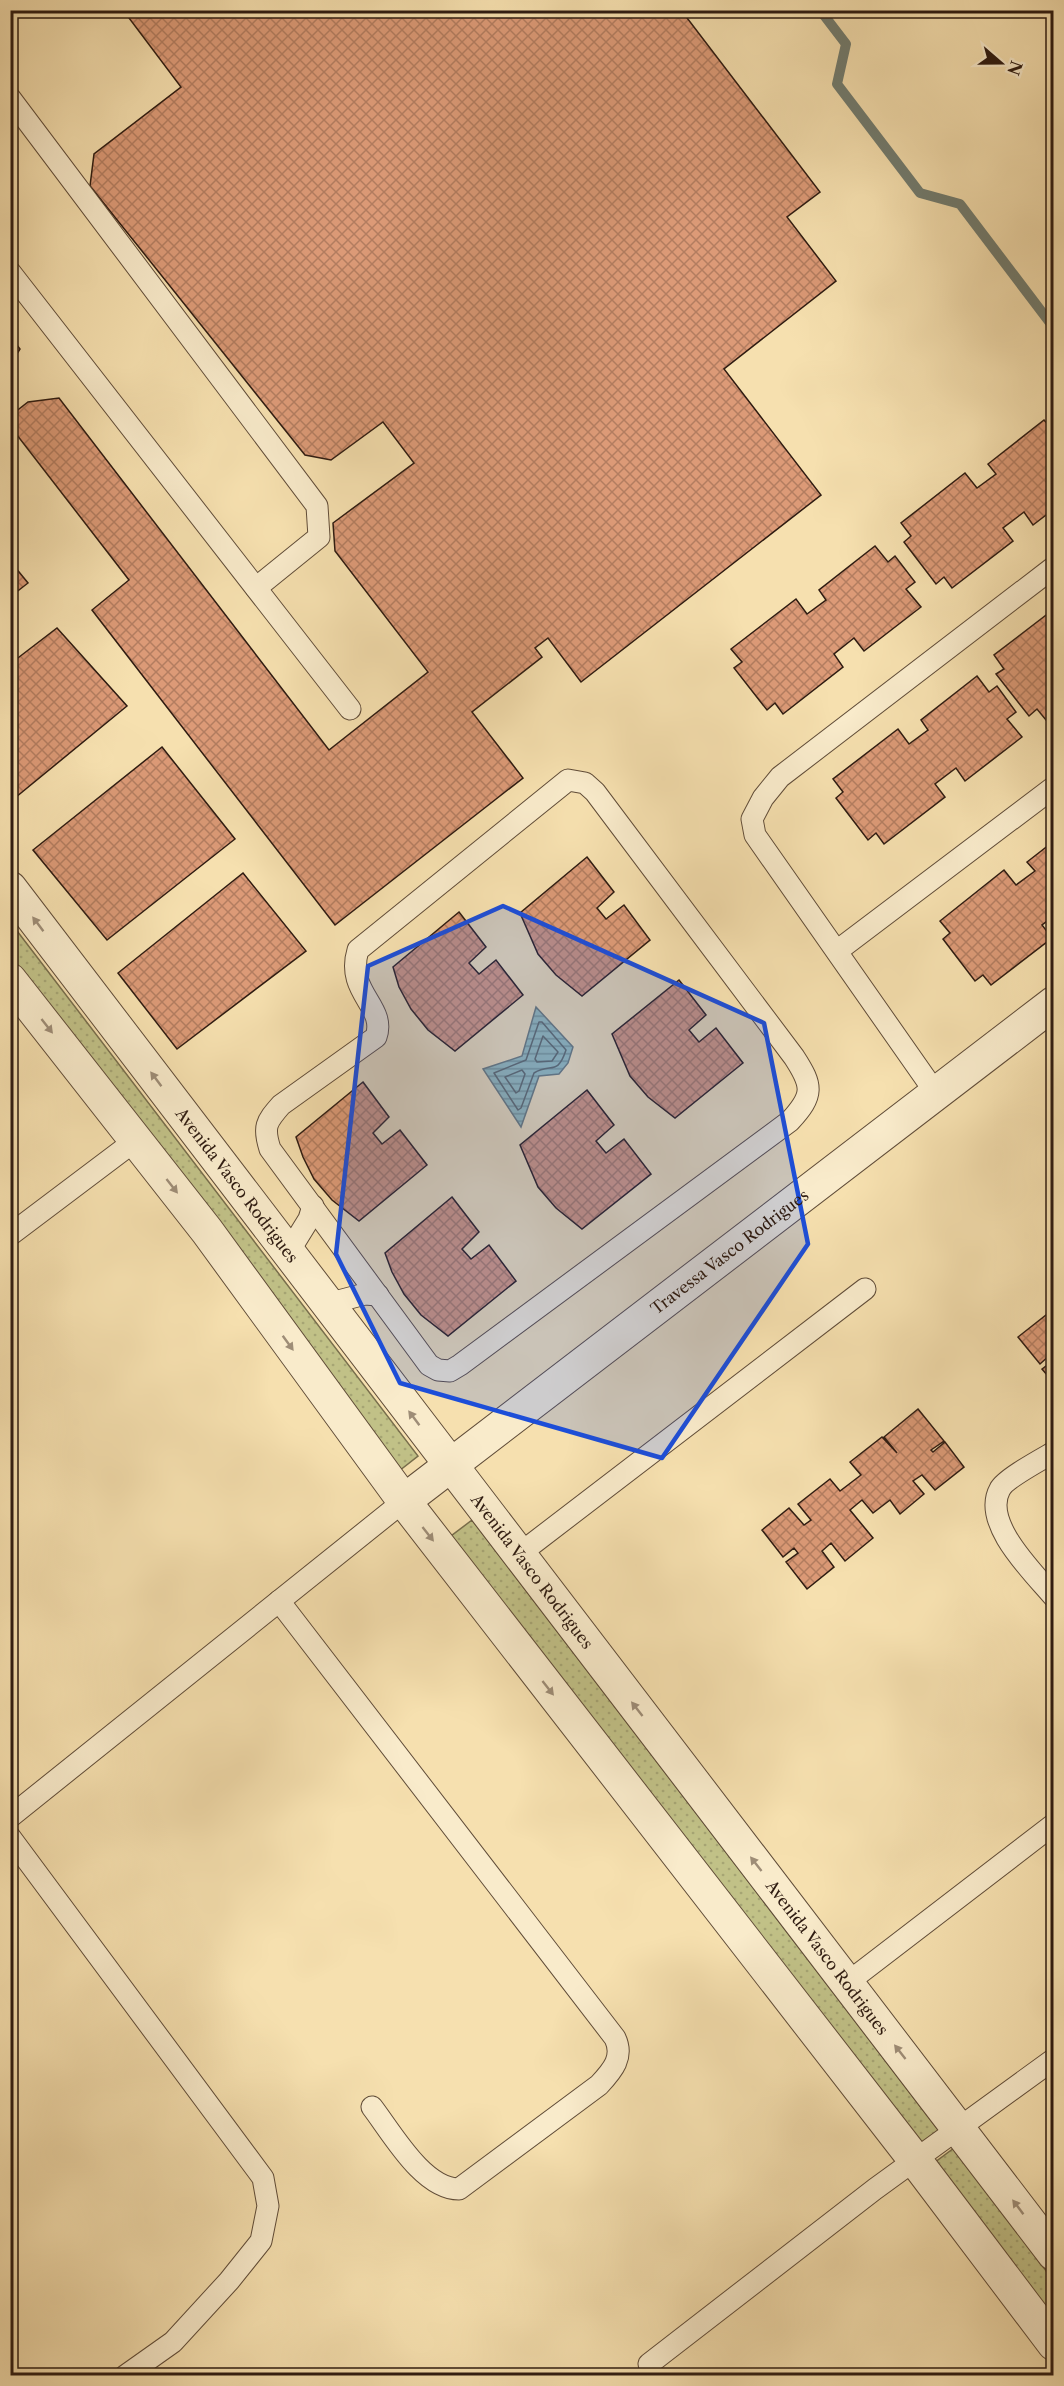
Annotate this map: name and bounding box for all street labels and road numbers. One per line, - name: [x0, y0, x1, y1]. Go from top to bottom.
- street label: Avenida Vasco Rodrigues: [171, 1103, 303, 1267]
- street label: Travessa Vasco Rodrigues: [646, 1185, 812, 1319]
- street label: Avenida Vasco Rodrigues: [466, 1489, 598, 1653]
- street label: Avenida Vasco Rodrigues: [761, 1875, 893, 2039]

